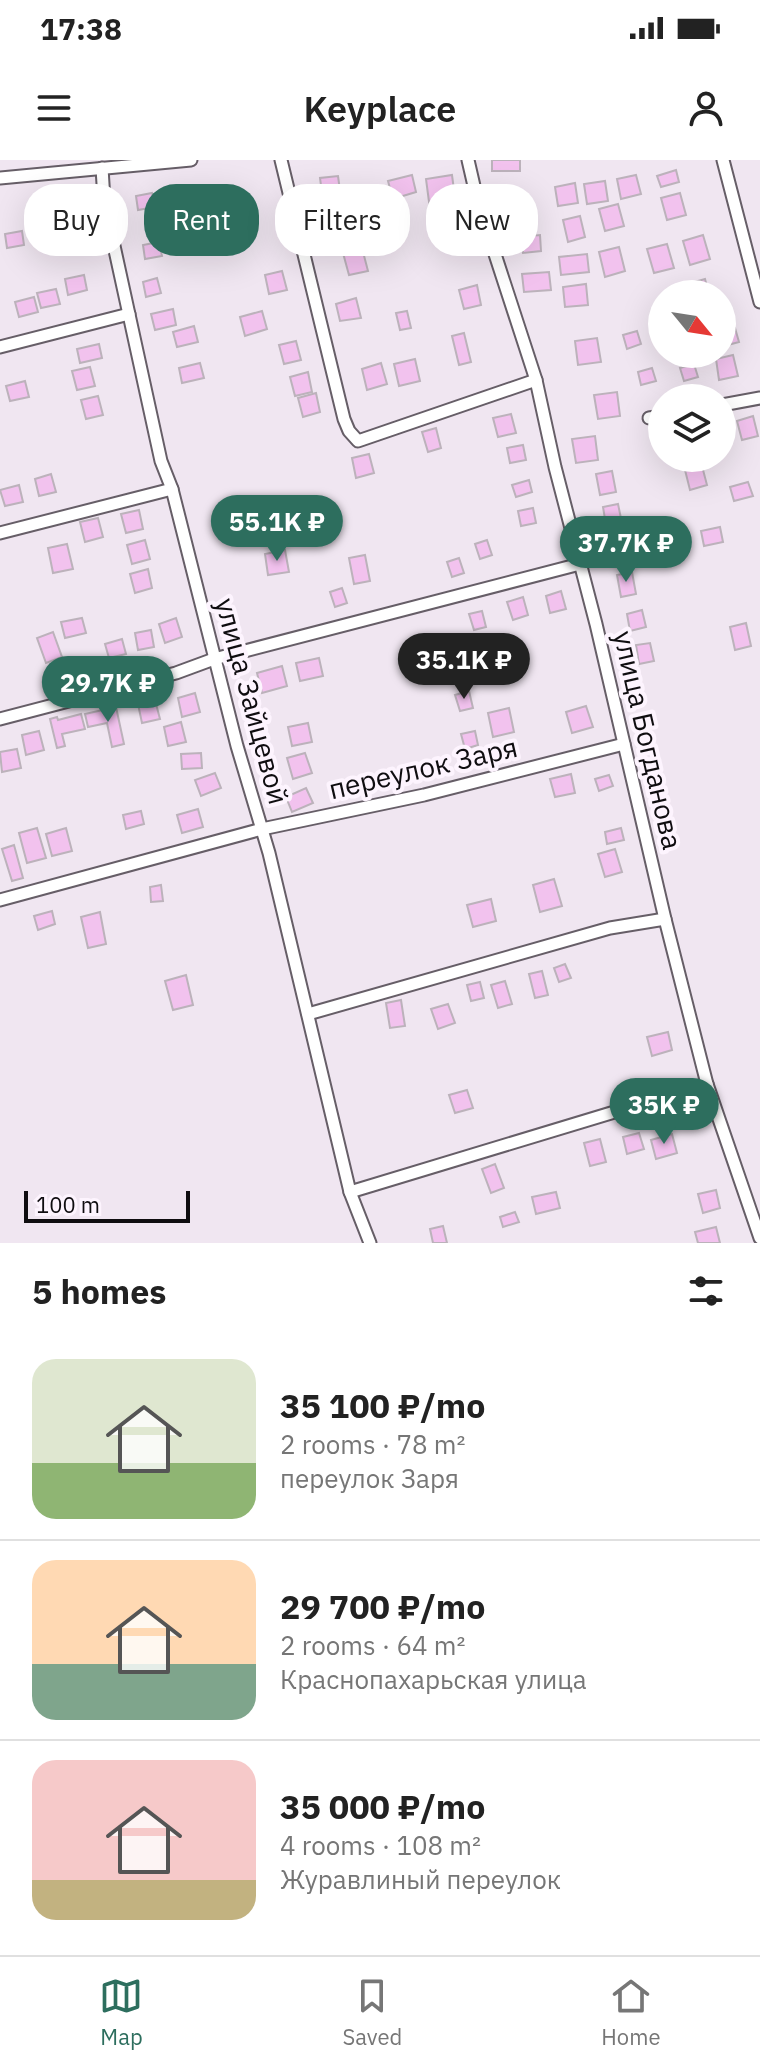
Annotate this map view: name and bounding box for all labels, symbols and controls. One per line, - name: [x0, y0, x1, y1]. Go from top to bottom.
- text: 17:38: [40, 9, 122, 48]
- text: Keyplace: [304, 85, 456, 132]
- icon: menu: [32, 86, 76, 130]
- icon: person: [684, 86, 728, 130]
- chip: Buy: [24, 184, 128, 256]
- chip: Rent: [144, 184, 259, 256]
- chip: Filters: [275, 184, 410, 256]
- chip: New: [426, 184, 538, 256]
- north arrow: [648, 280, 736, 368]
- map controls: [648, 280, 736, 472]
- button: layers: [648, 384, 736, 472]
- pin: 55.1K ₽: [203, 495, 351, 563]
- text: 55.1K ₽: [229, 504, 325, 538]
- pin: 37.7K ₽: [552, 516, 700, 584]
- text: 37.7K ₽: [578, 525, 674, 559]
- street label: улица Зайцевой: [207, 594, 298, 808]
- street label: улица Богданова: [605, 627, 692, 853]
- pin: 35.1K ₽: [390, 633, 538, 701]
- text: 35.1K ₽: [416, 642, 512, 676]
- pin: 29.7K ₽: [34, 656, 182, 724]
- text: 29.7K ₽: [60, 665, 156, 699]
- street label: переулок Заря: [325, 728, 521, 807]
- pin: 35K ₽: [608, 1078, 720, 1146]
- text: 35K ₽: [628, 1087, 700, 1121]
- scale bar: [24, 1187, 190, 1223]
- text: 100 m: [36, 1190, 100, 1219]
- text: 5 homes: [32, 1269, 167, 1313]
- icon: filters: [684, 1269, 728, 1313]
- text: 35 100 ₽/mo: [280, 1383, 485, 1427]
- icon: home: [96, 1391, 192, 1487]
- text: 2 rooms · 78 m²: [280, 1427, 465, 1461]
- text: переулок Заря: [280, 1461, 459, 1495]
- text: 29 700 ₽/mo: [280, 1584, 485, 1628]
- icon: home: [96, 1592, 192, 1688]
- text: 2 rooms · 64 m²: [280, 1628, 465, 1662]
- text: Краснопахарьская улица: [280, 1662, 587, 1696]
- text: 35 000 ₽/mo: [280, 1784, 485, 1828]
- icon: home: [96, 1792, 192, 1888]
- text: 4 rooms · 108 m²: [280, 1828, 481, 1862]
- text: Журавлиный переулок: [280, 1862, 561, 1896]
- tab: Map: [99, 1974, 143, 2051]
- tab: Saved: [342, 1974, 402, 2051]
- tab: Home: [601, 1974, 660, 2051]

